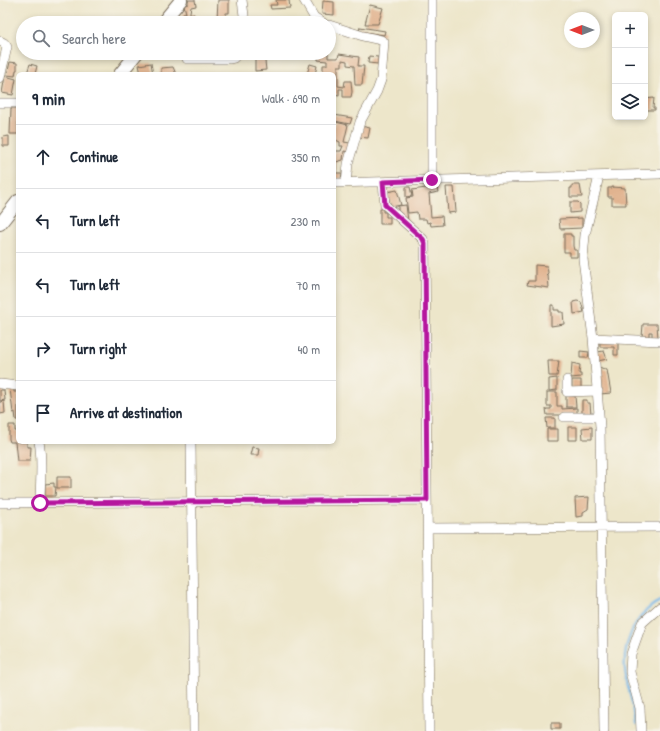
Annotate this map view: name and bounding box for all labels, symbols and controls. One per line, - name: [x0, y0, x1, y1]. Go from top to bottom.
- north arrow: [564, 12, 600, 48]
- map controls: [612, 12, 648, 120]
- button: +: [612, 12, 648, 48]
- search box: [16, 16, 336, 60]
- icon: search: [30, 27, 52, 49]
- text: Search here: [62, 28, 126, 49]
- button: −: [612, 48, 648, 84]
- button: layers: [612, 84, 648, 120]
- text: 9 min: [32, 87, 65, 110]
- text: Walk · 690 m: [262, 89, 320, 107]
- icon: ahead: [32, 146, 54, 168]
- text: Continue: [70, 146, 118, 167]
- text: 350 m: [291, 148, 320, 166]
- route end: [423, 171, 441, 189]
- icon: left: [32, 210, 54, 232]
- text: Turn left: [70, 210, 120, 231]
- text: 230 m: [290, 212, 320, 230]
- icon: left: [32, 274, 54, 296]
- text: Turn left: [70, 274, 120, 295]
- text: 70 m: [296, 276, 320, 294]
- icon: right: [32, 338, 54, 360]
- text: Turn right: [70, 338, 126, 359]
- text: 40 m: [297, 340, 320, 358]
- icon: arrive: [32, 402, 54, 424]
- text: Arrive at destination: [70, 402, 182, 423]
- route start: [31, 494, 49, 512]

